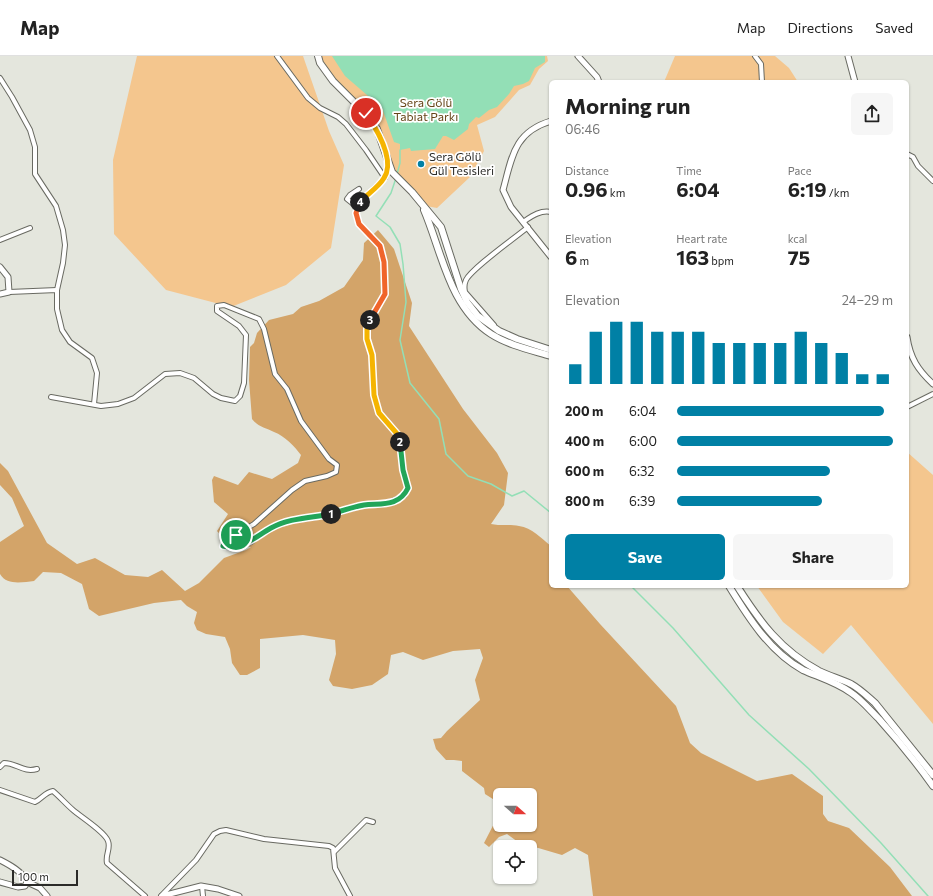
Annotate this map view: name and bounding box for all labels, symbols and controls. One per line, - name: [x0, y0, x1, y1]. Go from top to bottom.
- text: Map: [20, 16, 59, 39]
- text: Map: [737, 19, 766, 36]
- text: Directions: [788, 19, 853, 36]
- text: Saved: [875, 19, 913, 36]
- text: Morning run: [565, 92, 691, 119]
- button: share: [851, 93, 893, 135]
- park label: Sera Gölü Tabiat Parkı: [394, 95, 458, 123]
- pin: [349, 96, 383, 130]
- icon: check: [355, 102, 377, 124]
- text: 06:46: [565, 121, 600, 137]
- place label: Sera Gölü Gül Tesisleri: [429, 149, 494, 177]
- marker: Sera Gölü Gül Tesisleri: [416, 159, 426, 169]
- text: Distance: [565, 164, 609, 177]
- text: Time: [676, 164, 702, 177]
- text: Pace: [788, 164, 812, 177]
- text: 0.96: [565, 177, 608, 201]
- text: 6:04: [676, 177, 720, 201]
- text: 6:19: [788, 177, 827, 201]
- text: km: [608, 186, 625, 199]
- text: /km: [827, 186, 849, 199]
- pin: 4: [350, 192, 370, 212]
- text: 4: [357, 195, 363, 208]
- text: Elevation: [565, 232, 611, 245]
- text: Heart rate: [676, 232, 727, 245]
- text: kcal: [788, 232, 807, 245]
- text: 6: [565, 245, 577, 269]
- text: 163: [676, 245, 709, 269]
- text: 75: [788, 245, 810, 269]
- text: m: [577, 254, 589, 267]
- text: bpm: [709, 254, 734, 267]
- text: Elevation: [565, 292, 620, 308]
- text: 24–29 m: [842, 292, 893, 308]
- pin: 3: [360, 310, 380, 330]
- text: 3: [367, 313, 373, 326]
- text: 200 m: [565, 403, 603, 419]
- text: 6:04: [629, 403, 656, 419]
- pin: 2: [390, 432, 410, 452]
- text: 400 m: [565, 433, 604, 449]
- text: 6:00: [629, 433, 657, 449]
- text: 2: [397, 435, 403, 448]
- text: 600 m: [565, 463, 604, 479]
- text: 6:32: [629, 463, 655, 479]
- text: 800 m: [565, 493, 604, 509]
- text: 6:39: [629, 493, 655, 509]
- pin: 1: [321, 504, 341, 524]
- text: 1: [329, 507, 333, 520]
- pin: [219, 518, 253, 552]
- icon: arrive: [225, 524, 247, 546]
- button: Save: [565, 534, 725, 580]
- button: Share: [733, 534, 893, 580]
- north arrow: [493, 788, 537, 832]
- map controls: [493, 788, 537, 884]
- button: locate: [493, 840, 537, 884]
- scale bar: [12, 868, 78, 887]
- text: 100 m: [18, 870, 49, 883]

